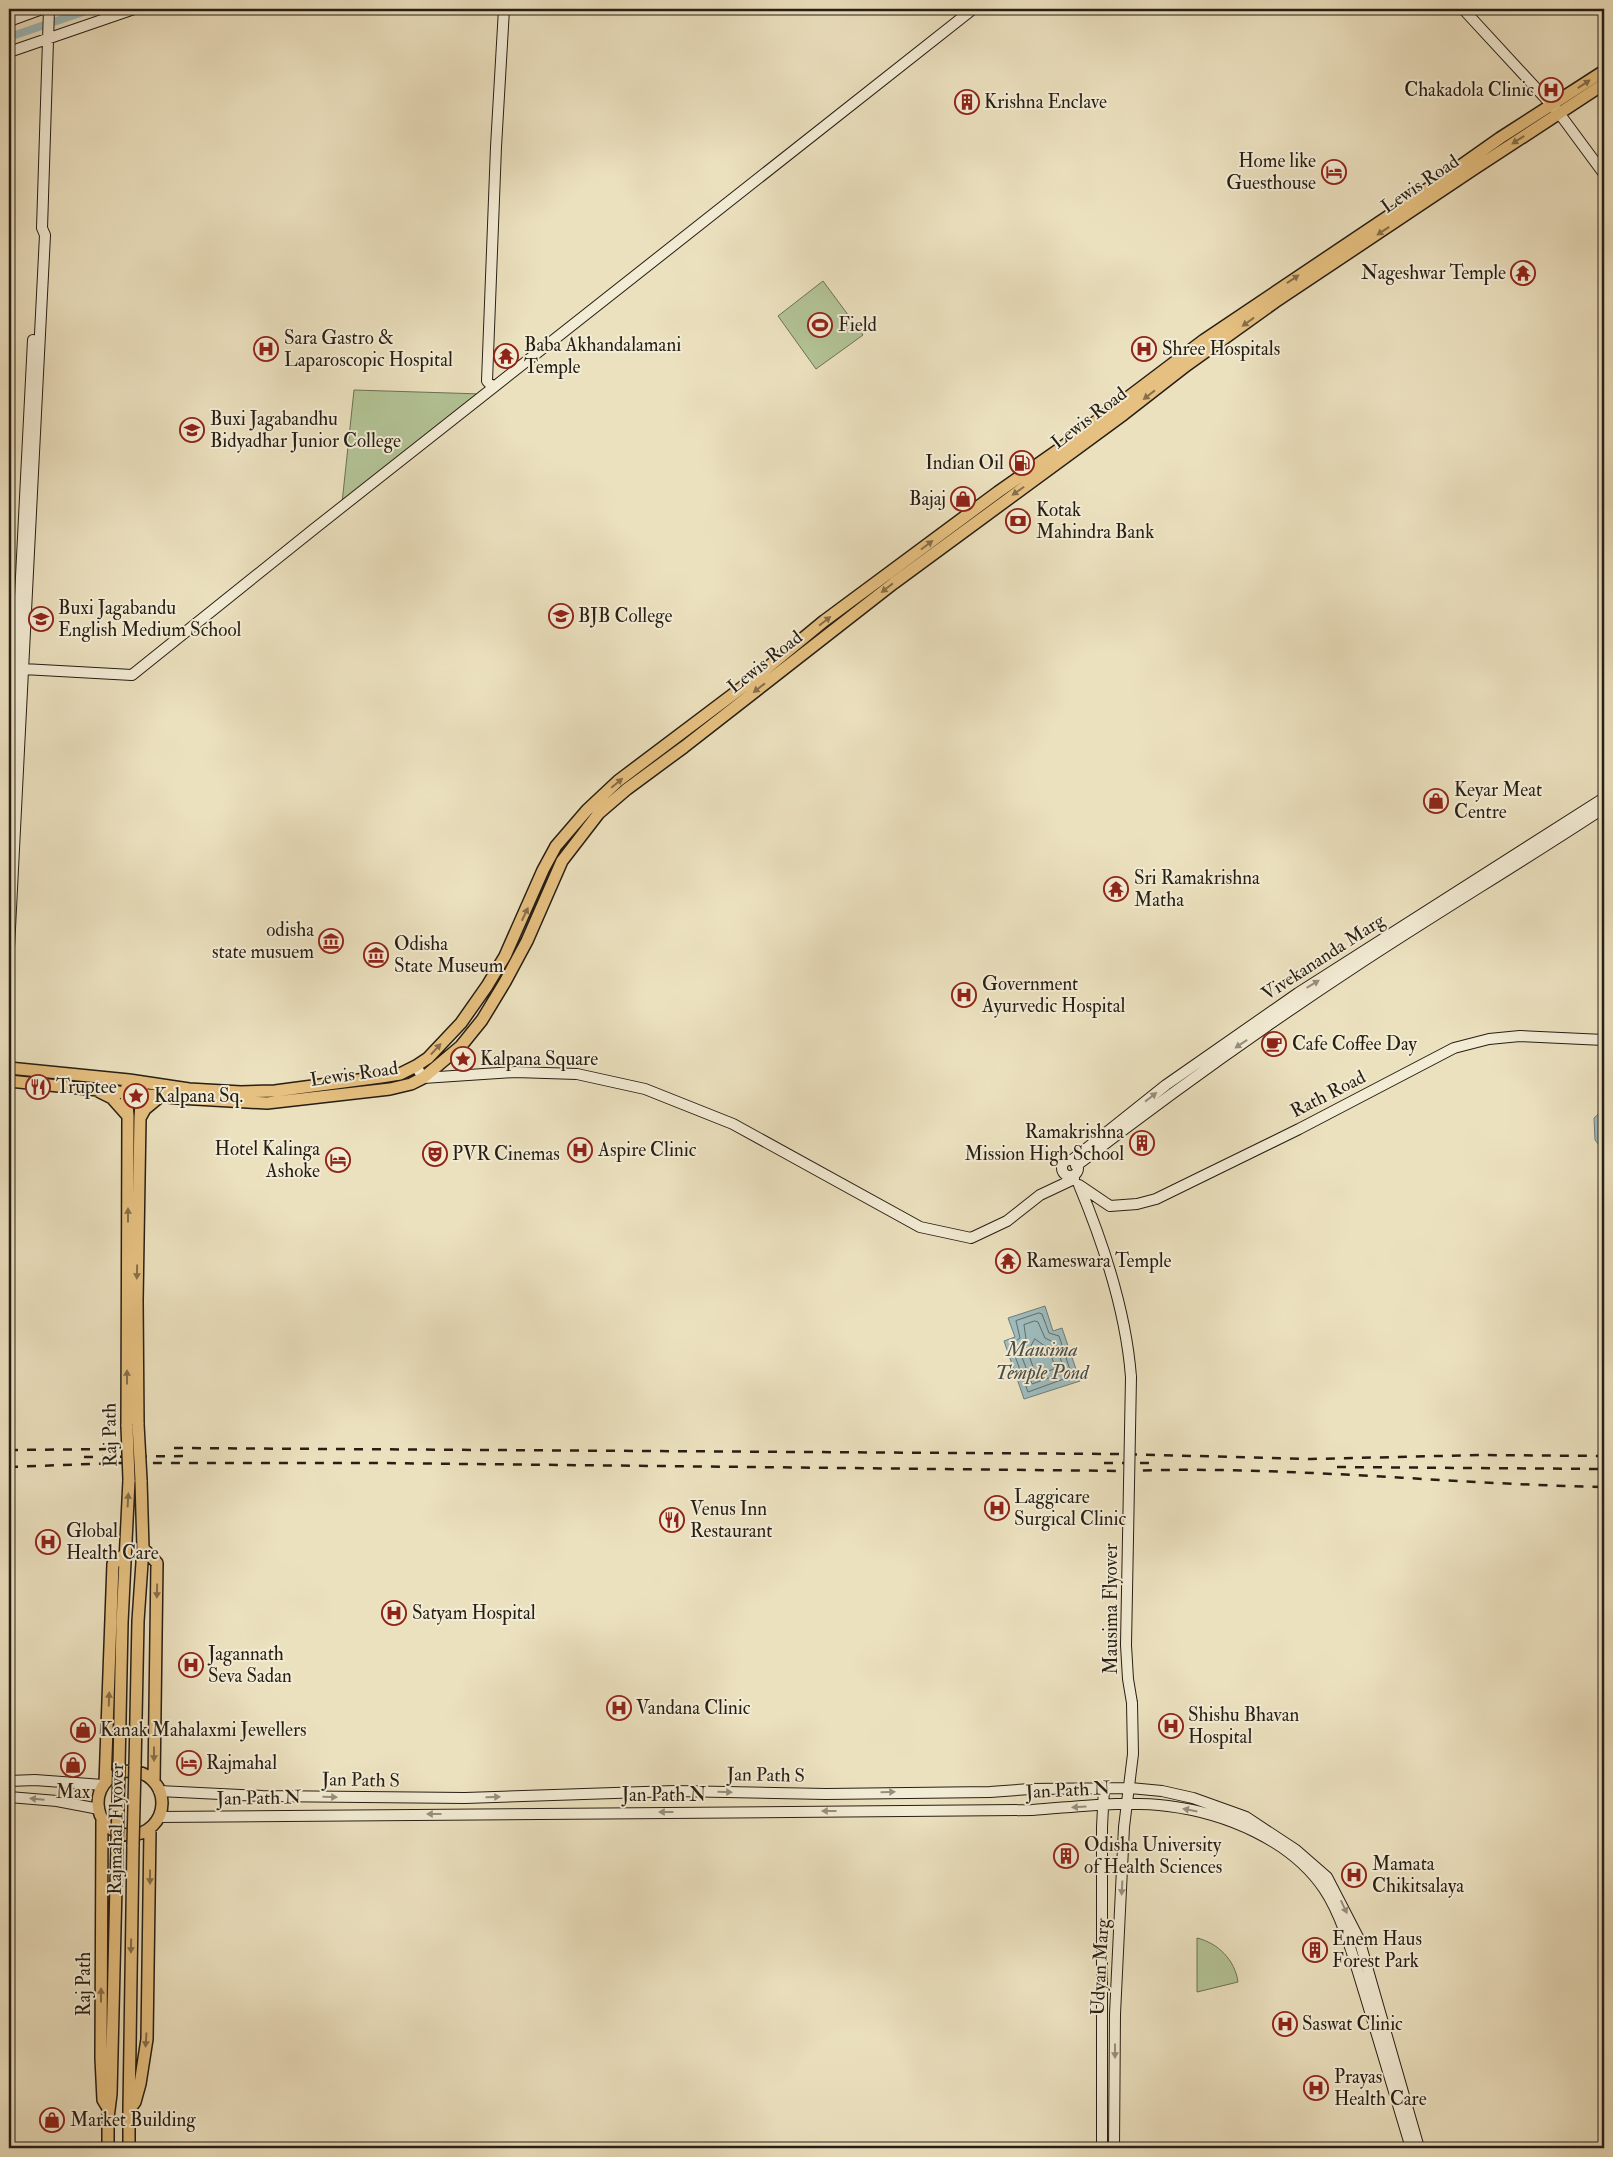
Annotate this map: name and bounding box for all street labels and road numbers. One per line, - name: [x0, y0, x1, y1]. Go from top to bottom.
- street label: Lewis Road: [1377, 149, 1464, 219]
- street label: Lewis Road: [1046, 381, 1132, 454]
- street label: Lewis Road: [723, 625, 808, 699]
- street label: Vivekananda Marg: [1257, 908, 1390, 1006]
- street label: Lewis Road: [308, 1056, 400, 1092]
- street label: Rath Road: [1286, 1065, 1370, 1123]
- street label: Raj Path: [97, 1403, 123, 1467]
- street label: Mausima Flyover: [1099, 1543, 1123, 1675]
- street label: Jan Path S: [726, 1762, 805, 1788]
- street label: Rajmahal Flyover: [103, 1763, 129, 1895]
- street label: Jan Path S: [321, 1767, 400, 1793]
- street label: Jan Path N: [1024, 1776, 1111, 1804]
- street label: Jan Path N: [621, 1783, 706, 1807]
- street label: Jan Path N: [216, 1785, 301, 1811]
- street label: Udyan Marg: [1085, 1917, 1115, 2016]
- street label: Raj Path: [72, 1952, 96, 2016]

